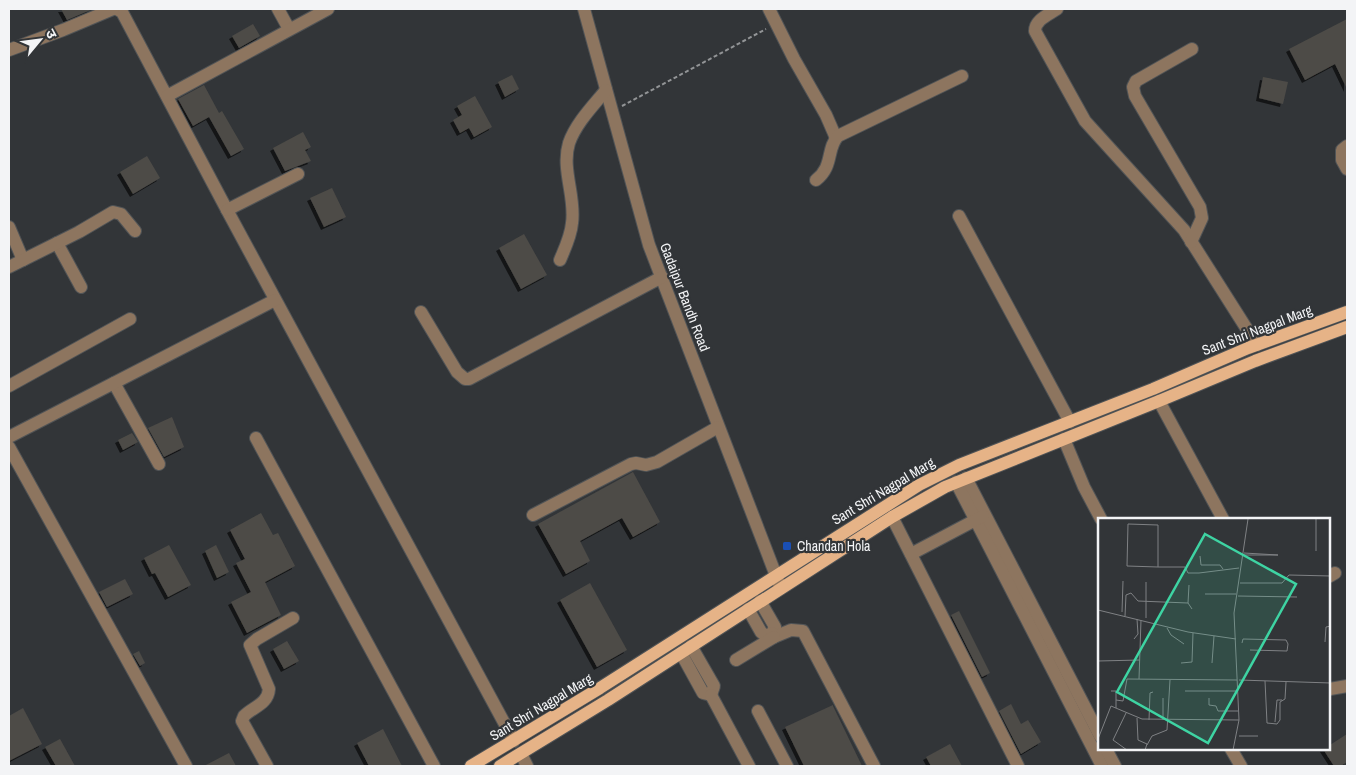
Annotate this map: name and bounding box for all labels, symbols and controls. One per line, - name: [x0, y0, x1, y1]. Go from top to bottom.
- north arrow: [15, 15, 65, 65]
- text: उ: [42, 26, 62, 42]
- street label: Gadaipur Bandh Road: [656, 240, 714, 354]
- street label: Sant Shri Nagpal Marg: [1199, 300, 1315, 359]
- street label: Sant Shri Nagpal Marg: [828, 453, 938, 529]
- inset map: [1098, 518, 1331, 750]
- place label: Chandan Hola: [797, 537, 871, 555]
- marker: Chandan Hola: [781, 540, 793, 552]
- street label: Sant Shri Nagpal Marg: [486, 669, 596, 745]

